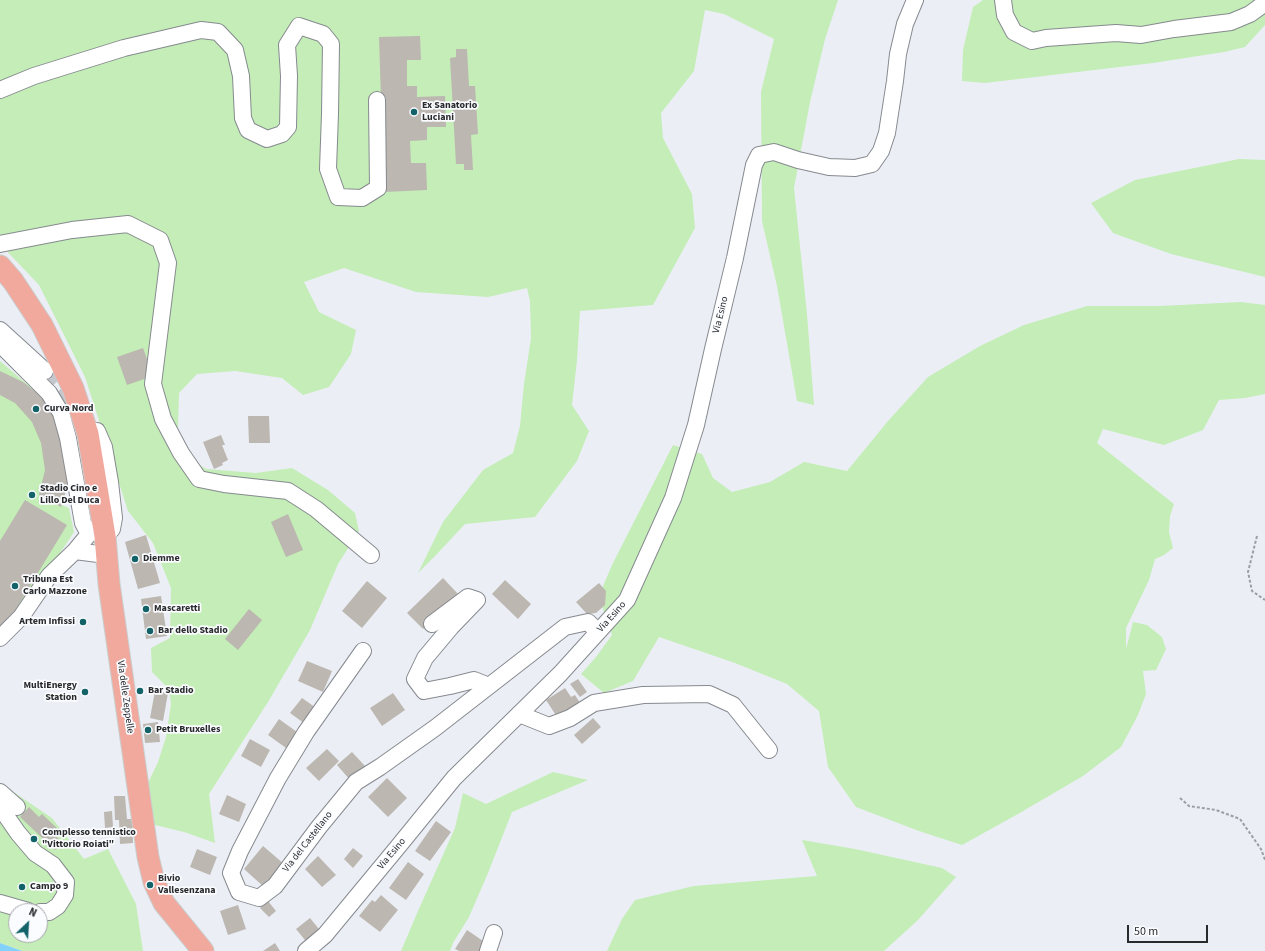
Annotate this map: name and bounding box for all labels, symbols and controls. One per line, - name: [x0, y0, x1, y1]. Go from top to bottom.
- place label: Ex Sanatorio Luciani: [422, 100, 477, 124]
- marker: Ex Sanatorio Luciani: [409, 107, 419, 117]
- street label: Via Esino: [711, 295, 731, 335]
- place label: Curva Nord: [44, 403, 94, 415]
- marker: Curva Nord: [31, 404, 41, 414]
- place label: Stadio Cino e Lillo Del Duca: [40, 483, 99, 506]
- marker: Stadio Cino e Lillo Del Duca: [27, 490, 37, 500]
- place label: Diemme: [143, 553, 180, 565]
- marker: Diemme: [130, 554, 140, 564]
- place label: Tribuna Est Carlo Mazzone: [23, 574, 87, 598]
- marker: Tribuna Est Carlo Mazzone: [10, 581, 20, 591]
- street label: Via Esino: [595, 599, 629, 635]
- place label: Mascaretti: [154, 603, 200, 615]
- marker: Mascaretti: [141, 604, 151, 614]
- place label: Artem Infissi: [19, 616, 75, 628]
- marker: Artem Infissi: [78, 617, 88, 627]
- place label: Bar dello Stadio: [158, 625, 228, 637]
- marker: Bar dello Stadio: [145, 626, 155, 636]
- street label: Via delle Zeppelle: [114, 660, 136, 734]
- place label: MultiEnergy Station: [23, 680, 77, 704]
- place label: Bar Stadio: [148, 685, 194, 697]
- marker: Bar Stadio: [135, 686, 145, 696]
- marker: MultiEnergy Station: [80, 687, 90, 697]
- place label: Petit Bruxelles: [156, 724, 220, 736]
- marker: Petit Bruxelles: [143, 725, 153, 735]
- street label: Via del Castellano: [281, 809, 335, 875]
- place label: Complesso tennistico "Vittorio Roiati": [42, 827, 136, 850]
- marker: Complesso tennistico "Vittorio Roiati": [29, 834, 39, 844]
- street label: Via Esino: [375, 836, 409, 872]
- place label: Bivio Vallesenzana: [158, 873, 215, 896]
- marker: Bivio Vallesenzana: [145, 880, 155, 890]
- place label: Campo 9: [30, 881, 68, 893]
- marker: Campo 9: [17, 882, 27, 892]
- north arrow: [8, 903, 48, 943]
- text: N: [26, 904, 39, 921]
- scale bar: [1129, 917, 1210, 943]
- text: 50 m: [1134, 923, 1158, 940]

